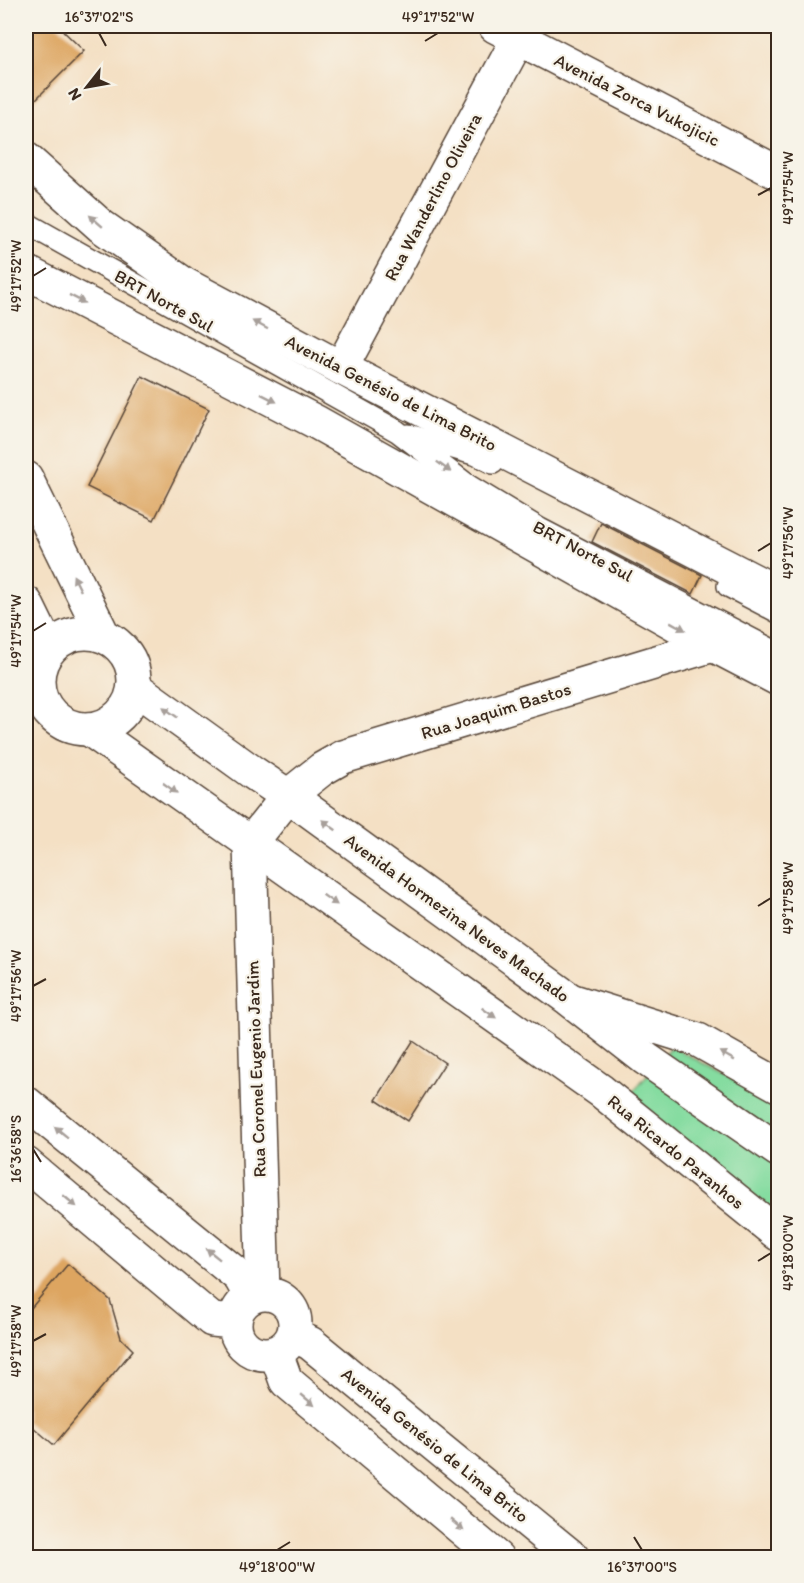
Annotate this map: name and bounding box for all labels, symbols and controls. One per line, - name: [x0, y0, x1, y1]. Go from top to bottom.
- text: 16°37'02"S: [65, 8, 133, 26]
- text: 49°17'52"W: [402, 8, 474, 26]
- street label: Avenida Zorca Vukojicic: [551, 49, 723, 151]
- north arrow: [57, 57, 117, 117]
- text: N: [64, 85, 85, 104]
- street label: Rua Wanderlino Oliveira: [379, 109, 487, 285]
- text: 49°17'54"W: [779, 151, 797, 225]
- one-way arrow: [89, 215, 104, 228]
- text: 49°17'52"W: [7, 240, 25, 312]
- street label: BRT Norte Sul: [111, 265, 217, 337]
- one-way arrow: [69, 294, 86, 304]
- one-way arrow: [252, 320, 269, 330]
- street label: Avenida Genésio de Lima Brito: [282, 330, 500, 456]
- one-way arrow: [261, 393, 278, 403]
- one-way arrow: [436, 460, 451, 472]
- text: 49°17'56"W: [779, 507, 797, 579]
- street label: BRT Norte Sul: [529, 515, 637, 587]
- one-way arrow: [73, 574, 83, 592]
- text: 49°17'54"W: [7, 594, 25, 668]
- one-way arrow: [670, 620, 686, 631]
- street label: Rua Joaquim Bastos: [418, 678, 574, 744]
- one-way arrow: [162, 707, 178, 719]
- one-way arrow: [162, 782, 178, 794]
- one-way arrow: [322, 819, 338, 831]
- street label: Avenida Hormezina Neves Machado: [340, 829, 574, 1007]
- text: 49°17'58"W: [779, 861, 797, 934]
- one-way arrow: [321, 894, 337, 906]
- text: 49°17'56"W: [7, 950, 25, 1022]
- street label: Rua Coronel Eugenio Jardim: [241, 960, 271, 1178]
- one-way arrow: [481, 1007, 497, 1018]
- one-way arrow: [719, 1051, 736, 1061]
- street label: Rua Ricardo Paranhos: [603, 1090, 749, 1214]
- text: 16°36'58"S: [7, 1115, 25, 1183]
- one-way arrow: [53, 1125, 69, 1138]
- one-way arrow: [62, 1195, 78, 1208]
- text: 49°18'00"W: [779, 1215, 797, 1291]
- one-way arrow: [205, 1249, 220, 1261]
- text: 49°17'58"W: [7, 1304, 25, 1377]
- street label: Avenida Genésio de Lima Brito: [337, 1363, 533, 1527]
- one-way arrow: [300, 1393, 316, 1406]
- one-way arrow: [449, 1518, 465, 1531]
- text: 49°18'00"W: [239, 1558, 315, 1576]
- text: 16°37'00"S: [607, 1558, 677, 1576]

